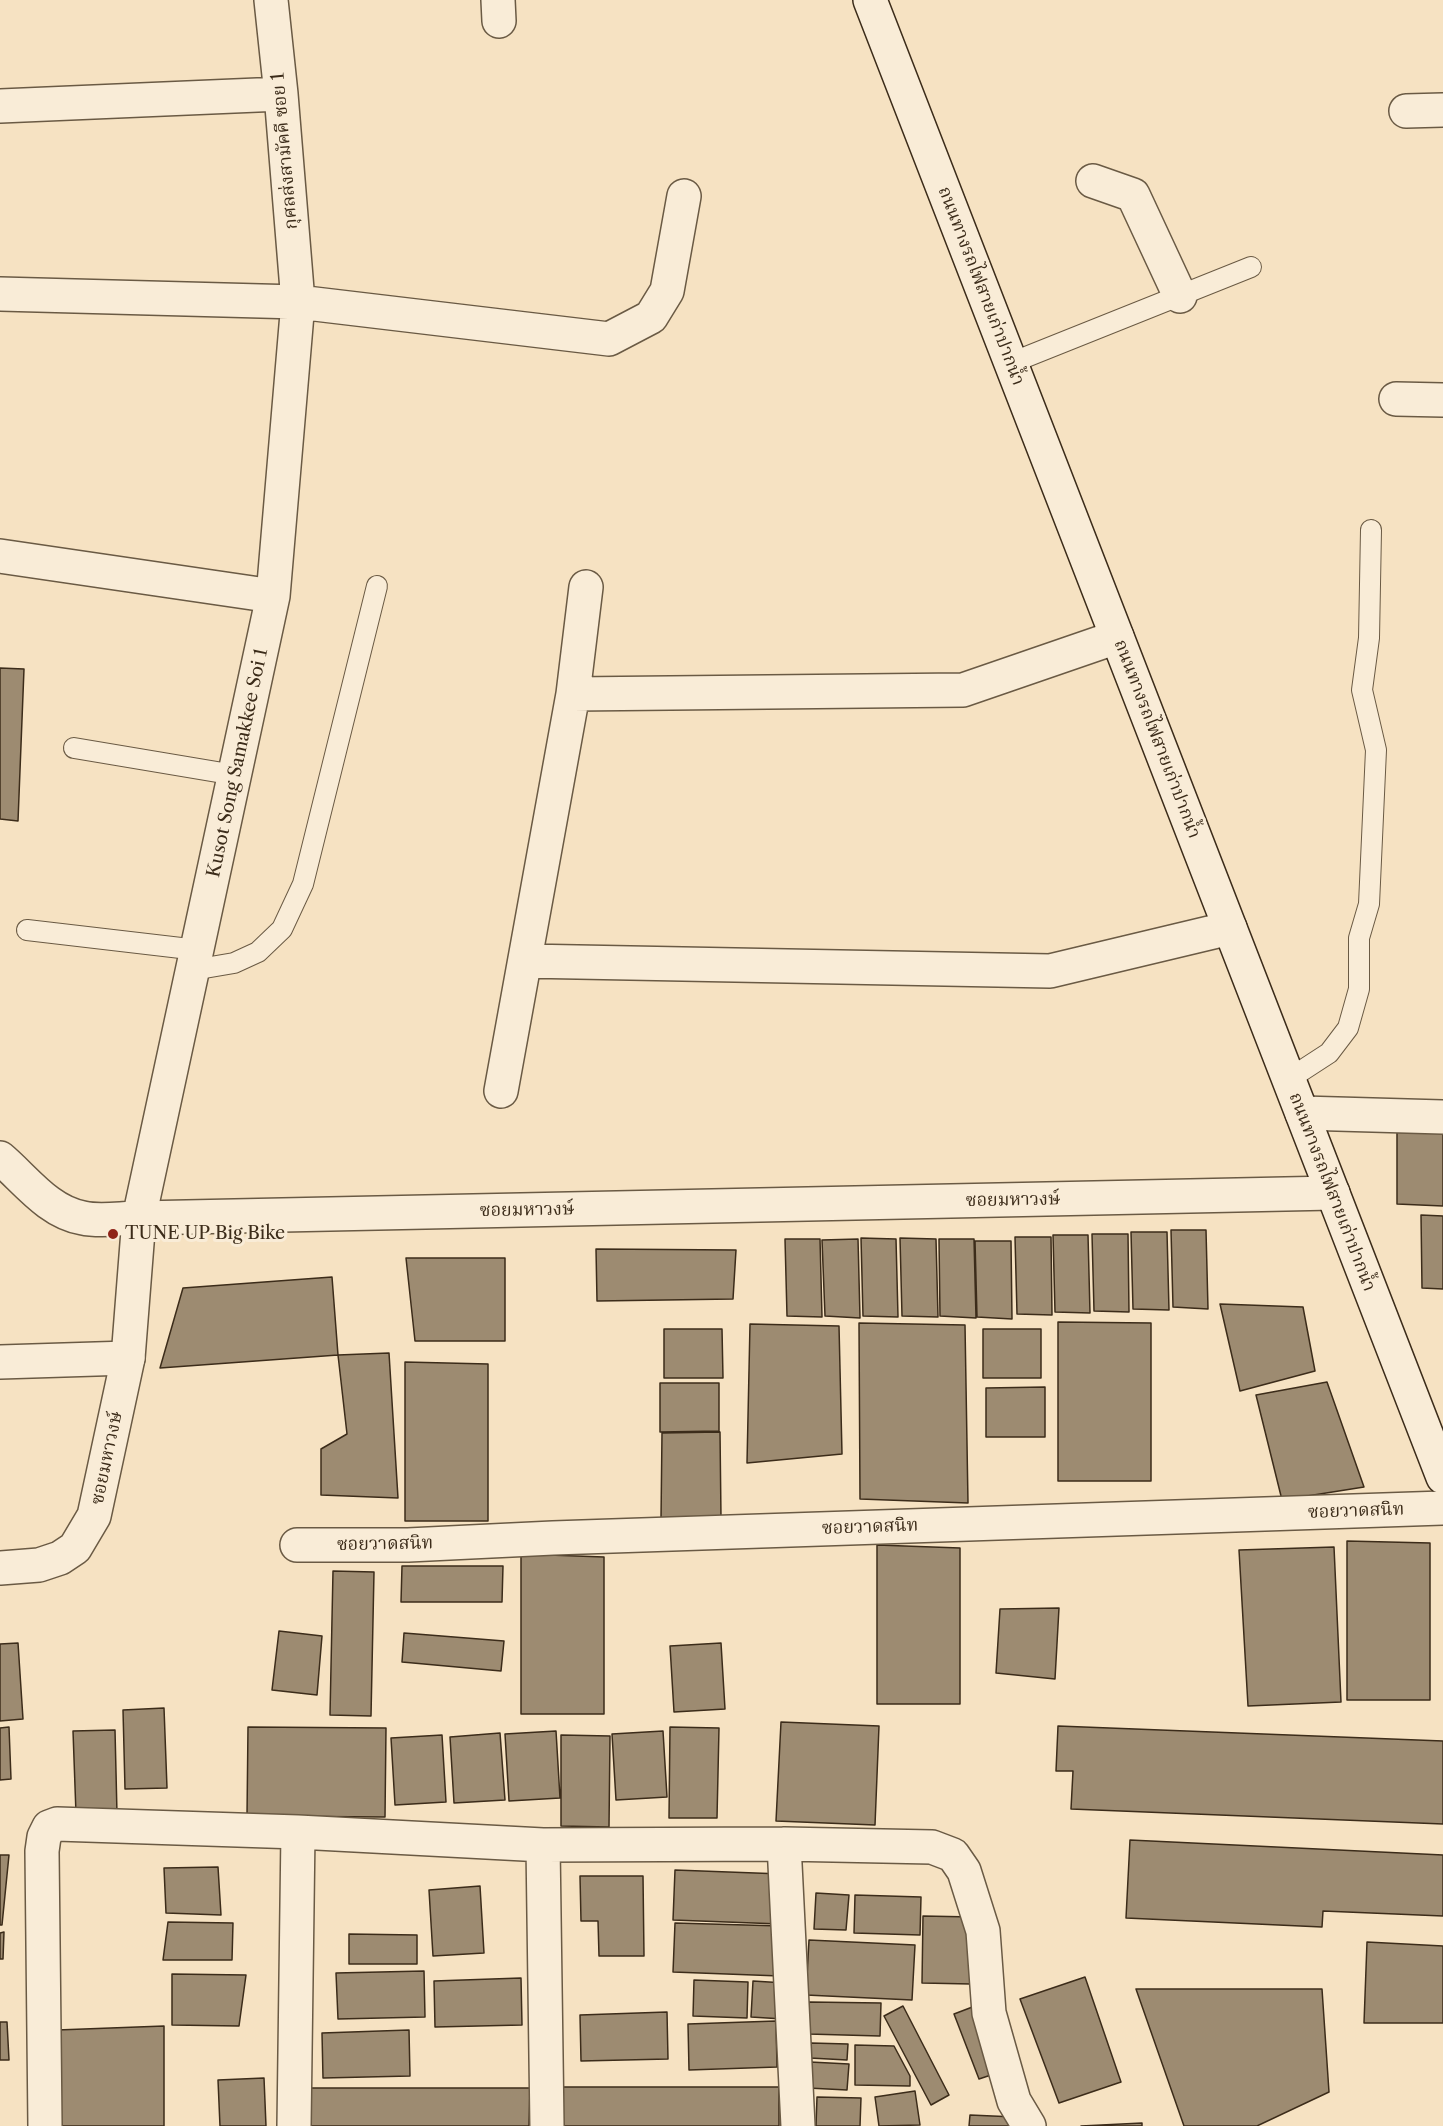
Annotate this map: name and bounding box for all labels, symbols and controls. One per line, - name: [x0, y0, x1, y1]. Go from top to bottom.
- street label: กุศลส่งสามัคคี ซอย 1: [267, 72, 303, 230]
- street label: ถนนทางรถไฟสายเก่าปากน้ำ: [933, 183, 1029, 389]
- street label: ถนนทางรถไฟสายเก่าปากน้ำ: [1109, 636, 1205, 842]
- street label: Kusot Song Samakkee Soi 1: [203, 646, 273, 880]
- street label: ถนนทางรถไฟสายเก่าปากน้ำ: [1284, 1089, 1380, 1295]
- street label: ซอยมหาวงษ์: [965, 1188, 1061, 1212]
- street label: ซอยมหาวงษ์: [479, 1198, 575, 1222]
- place label: TUNE UP Big Bike: [125, 1223, 285, 1245]
- marker: TUNE UP Big Bike: [106, 1227, 120, 1241]
- street label: ซอยมหาวงษ์: [87, 1409, 127, 1507]
- street label: ซอยวาดสนิท: [1307, 1499, 1405, 1523]
- street label: ซอยวาดสนิท: [821, 1515, 919, 1539]
- street label: ซอยวาดสนิท: [337, 1532, 433, 1556]

